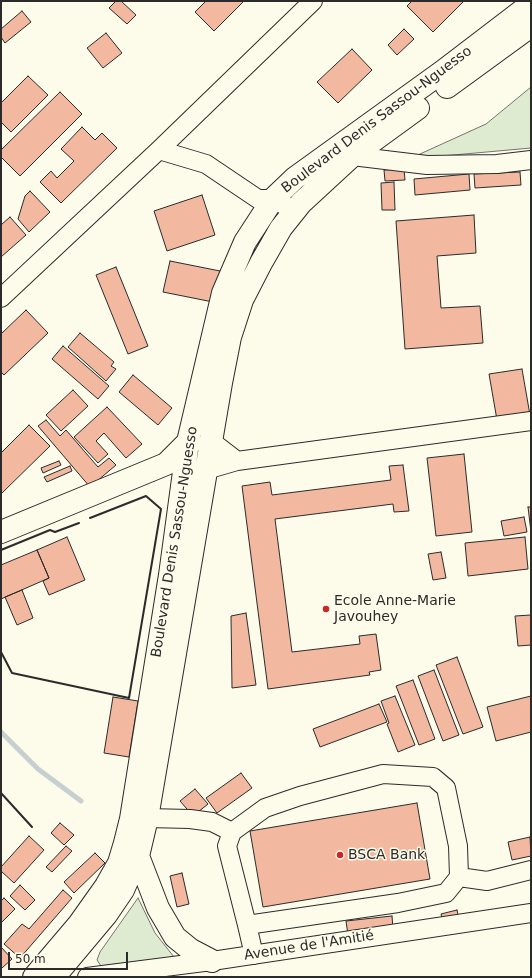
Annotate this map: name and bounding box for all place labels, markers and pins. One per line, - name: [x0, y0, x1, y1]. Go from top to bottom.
- place label: Ecole Anne-Marie Javouhey: [334, 593, 456, 626]
- marker: Ecole Anne-Marie Javouhey: [321, 604, 331, 614]
- place label: BSCA Bank: [348, 847, 425, 863]
- marker: BSCA Bank: [335, 850, 345, 860]

